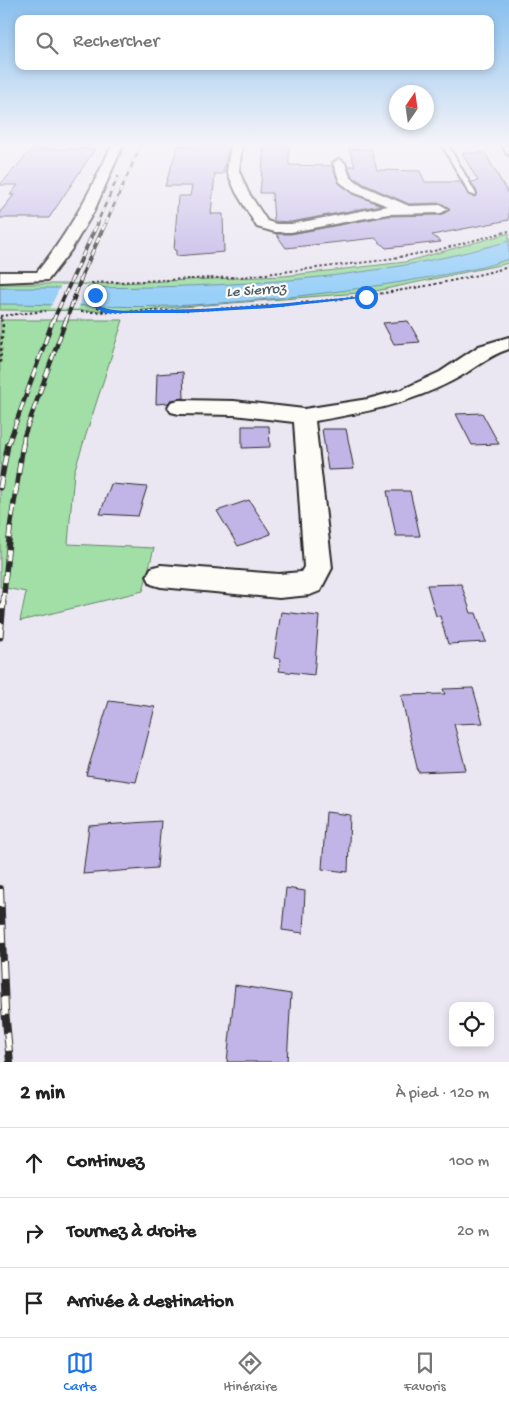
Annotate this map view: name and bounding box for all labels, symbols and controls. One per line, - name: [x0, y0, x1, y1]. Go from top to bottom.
- search box: [15, 15, 494, 70]
- icon: search: [33, 29, 61, 57]
- text: Rechercher: [73, 31, 159, 54]
- north arrow: [389, 85, 434, 130]
- water label: Le Sierroz: [226, 280, 288, 302]
- route end: [84, 284, 107, 307]
- route start: [355, 286, 378, 309]
- map controls: [449, 1002, 494, 1047]
- button: locate: [449, 1002, 494, 1047]
- text: 2 min: [20, 1082, 65, 1107]
- text: À pied · 120 m: [396, 1085, 489, 1104]
- icon: ahead: [20, 1149, 48, 1177]
- text: Continuez: [67, 1151, 144, 1174]
- text: 100 m: [449, 1153, 489, 1172]
- icon: right: [20, 1219, 48, 1247]
- text: Tournez à droite: [67, 1221, 196, 1244]
- text: 20 m: [457, 1223, 489, 1242]
- icon: arrive: [20, 1289, 48, 1317]
- text: Arrivée à destination: [67, 1291, 233, 1314]
- tab: Carte: [63, 1349, 97, 1396]
- tab: Itinéraire: [223, 1349, 277, 1396]
- tab: Favoris: [404, 1349, 446, 1396]

